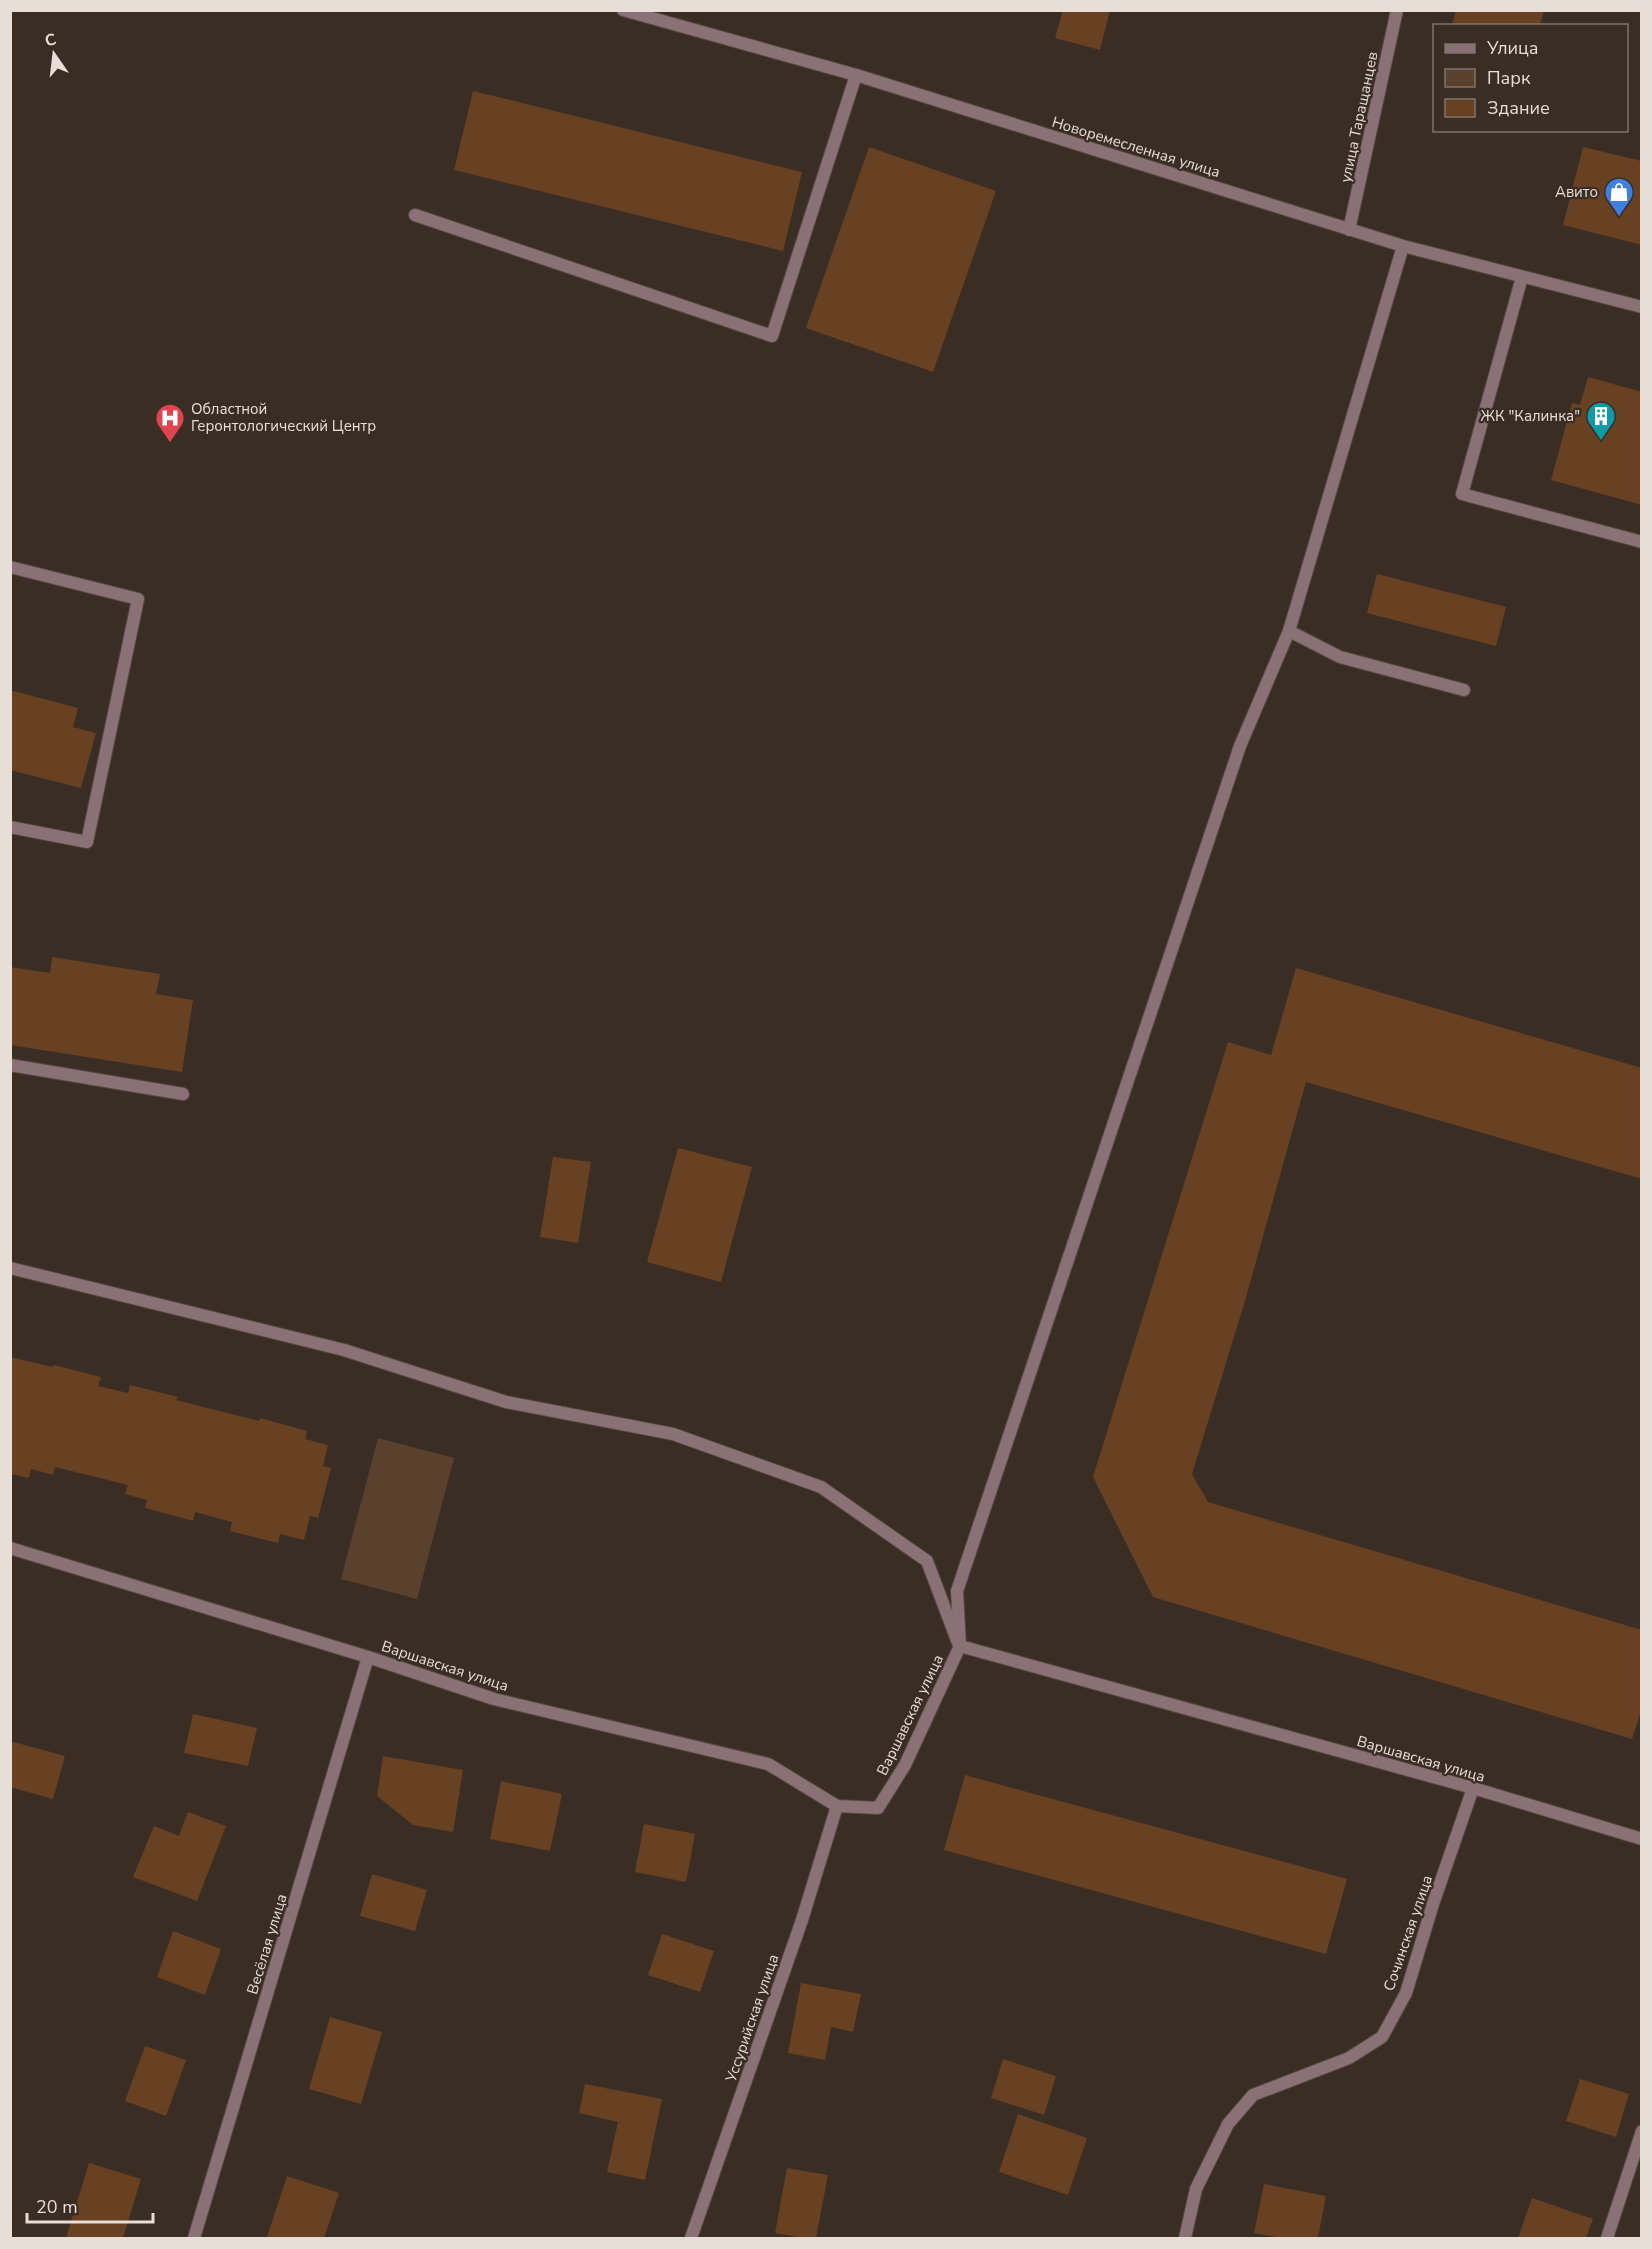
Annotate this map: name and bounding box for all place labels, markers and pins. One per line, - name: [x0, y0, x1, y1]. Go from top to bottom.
- shop icon: Авито: [1603, 176, 1635, 218]
- place label: Авито: [1555, 182, 1598, 202]
- place label: Областной Геронтологический Центр: [191, 399, 376, 436]
- building icon: ЖК "Калинка": [1585, 400, 1617, 442]
- hospital icon: Областной Геронтологический Центр: [154, 402, 186, 444]
- place label: ЖК "Калинка": [1480, 406, 1580, 426]

